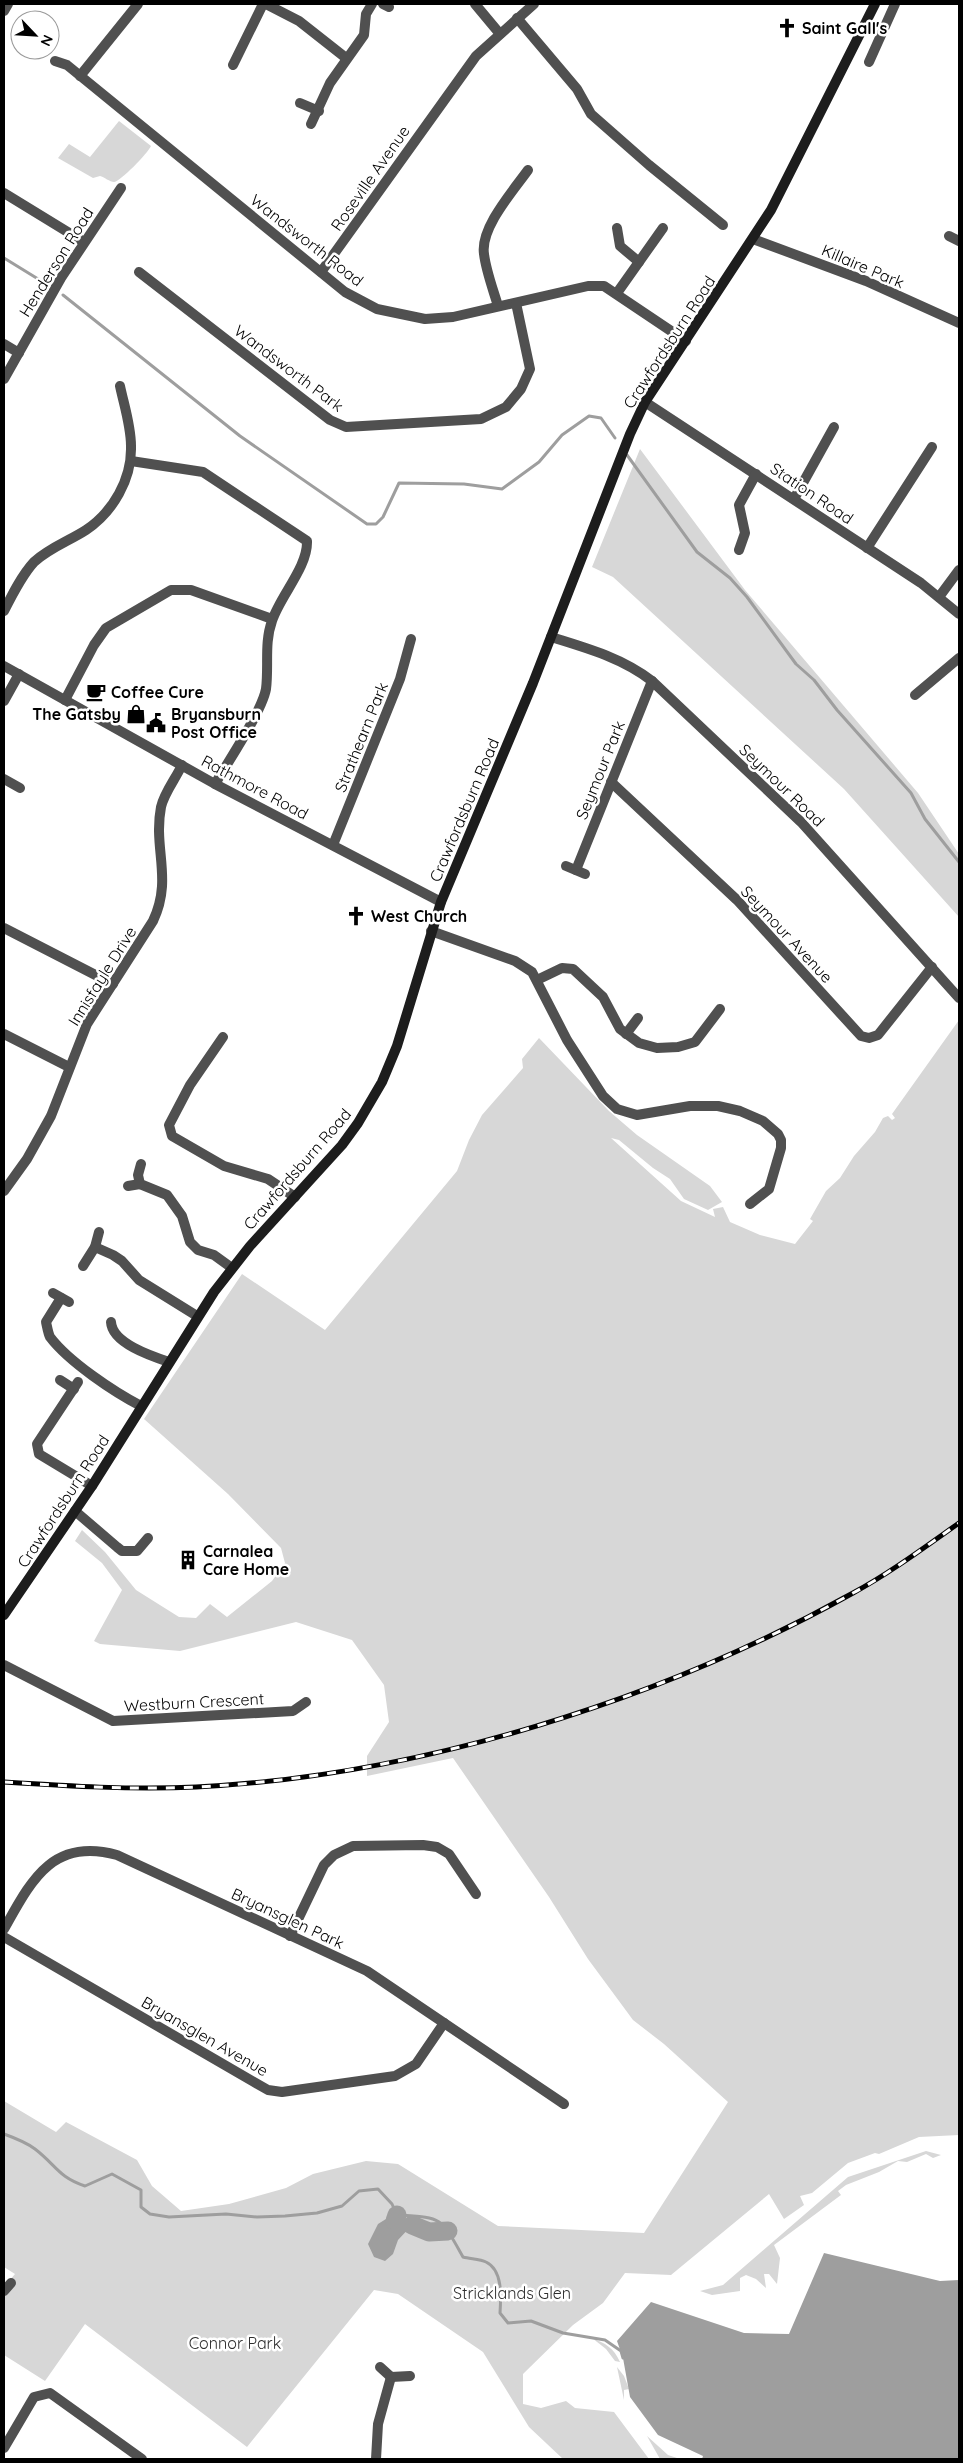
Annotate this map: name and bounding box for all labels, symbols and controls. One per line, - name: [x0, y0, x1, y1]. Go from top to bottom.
- north arrow: [10, 10, 60, 60]
- church icon: Saint Gall's: [776, 17, 798, 39]
- place label: Saint Gall's: [802, 18, 887, 38]
- text: N: [36, 32, 57, 49]
- street label: Roseville Avenue: [326, 121, 414, 235]
- street label: Wandsworth Road: [247, 190, 367, 290]
- street label: Henderson Road: [14, 204, 98, 320]
- street label: Killaire Park: [819, 240, 907, 292]
- street label: Crawfordsburn Road: [619, 272, 719, 412]
- street label: Wandsworth Park: [230, 320, 348, 416]
- street label: Station Road: [767, 458, 857, 528]
- street label: Strathearn Park: [330, 679, 392, 795]
- cafe icon: Coffee Cure: [85, 681, 107, 703]
- place label: Coffee Cure: [111, 682, 204, 702]
- shop icon: The Gatsby: [125, 703, 147, 725]
- place label: The Gatsby: [32, 704, 121, 724]
- place label: Bryansburn Post Office: [171, 704, 261, 742]
- public building icon: Bryansburn Post Office: [145, 712, 167, 734]
- street label: Seymour Park: [571, 718, 629, 822]
- street label: Crawfordsburn Road: [425, 735, 503, 885]
- street label: Seymour Road: [735, 739, 829, 831]
- street label: Rathmore Road: [198, 750, 312, 824]
- street label: Seymour Avenue: [737, 881, 837, 987]
- church icon: West Church: [345, 905, 367, 927]
- place label: West Church: [371, 906, 467, 926]
- street label: Innisfayle Drive: [63, 923, 141, 1029]
- street label: Crawfordsburn Road: [239, 1104, 355, 1234]
- street label: Crawfordsburn Road: [13, 1431, 113, 1571]
- place label: Carnalea Care Home: [203, 1541, 289, 1579]
- building icon: Carnalea Care Home: [177, 1549, 199, 1571]
- street label: Westburn Crescent: [123, 1688, 265, 1716]
- street label: Bryansglen Park: [228, 1883, 348, 1953]
- street label: Bryansglen Avenue: [138, 1992, 272, 2080]
- park label: Stricklands Glen: [453, 2283, 571, 2303]
- park label: Connor Park: [189, 2333, 281, 2353]

